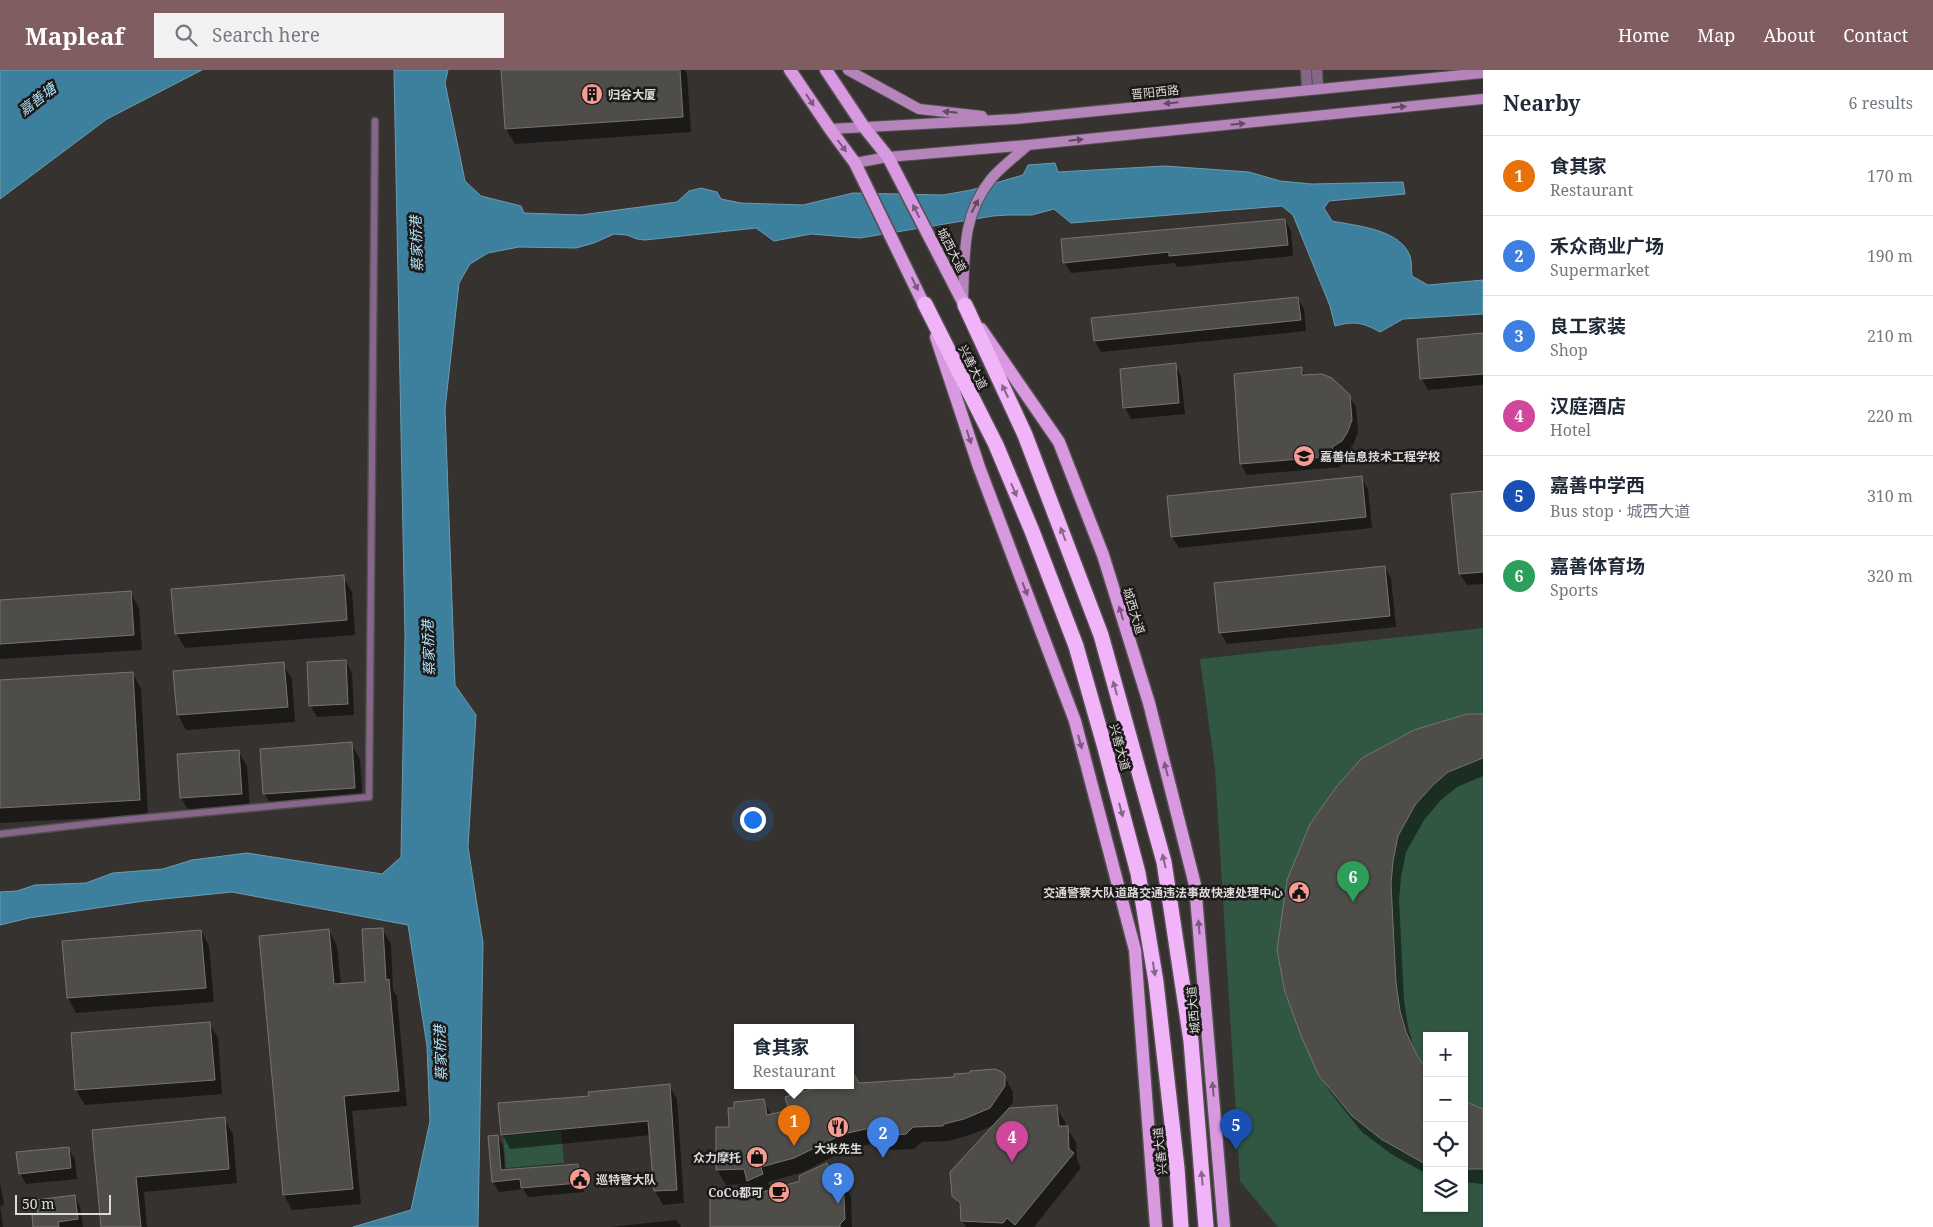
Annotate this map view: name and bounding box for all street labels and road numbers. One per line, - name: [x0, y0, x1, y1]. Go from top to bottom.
- street label: 晋阳西路: [1130, 81, 1180, 103]
- street label: 城西大道: [934, 225, 970, 275]
- street label: 兴善大道: [955, 342, 991, 392]
- street label: 城西大道: [1119, 586, 1149, 636]
- street label: 兴善大道: [1106, 722, 1134, 772]
- street label: 城西大道: [1182, 985, 1204, 1035]
- street label: 兴善大道: [1149, 1126, 1171, 1176]

